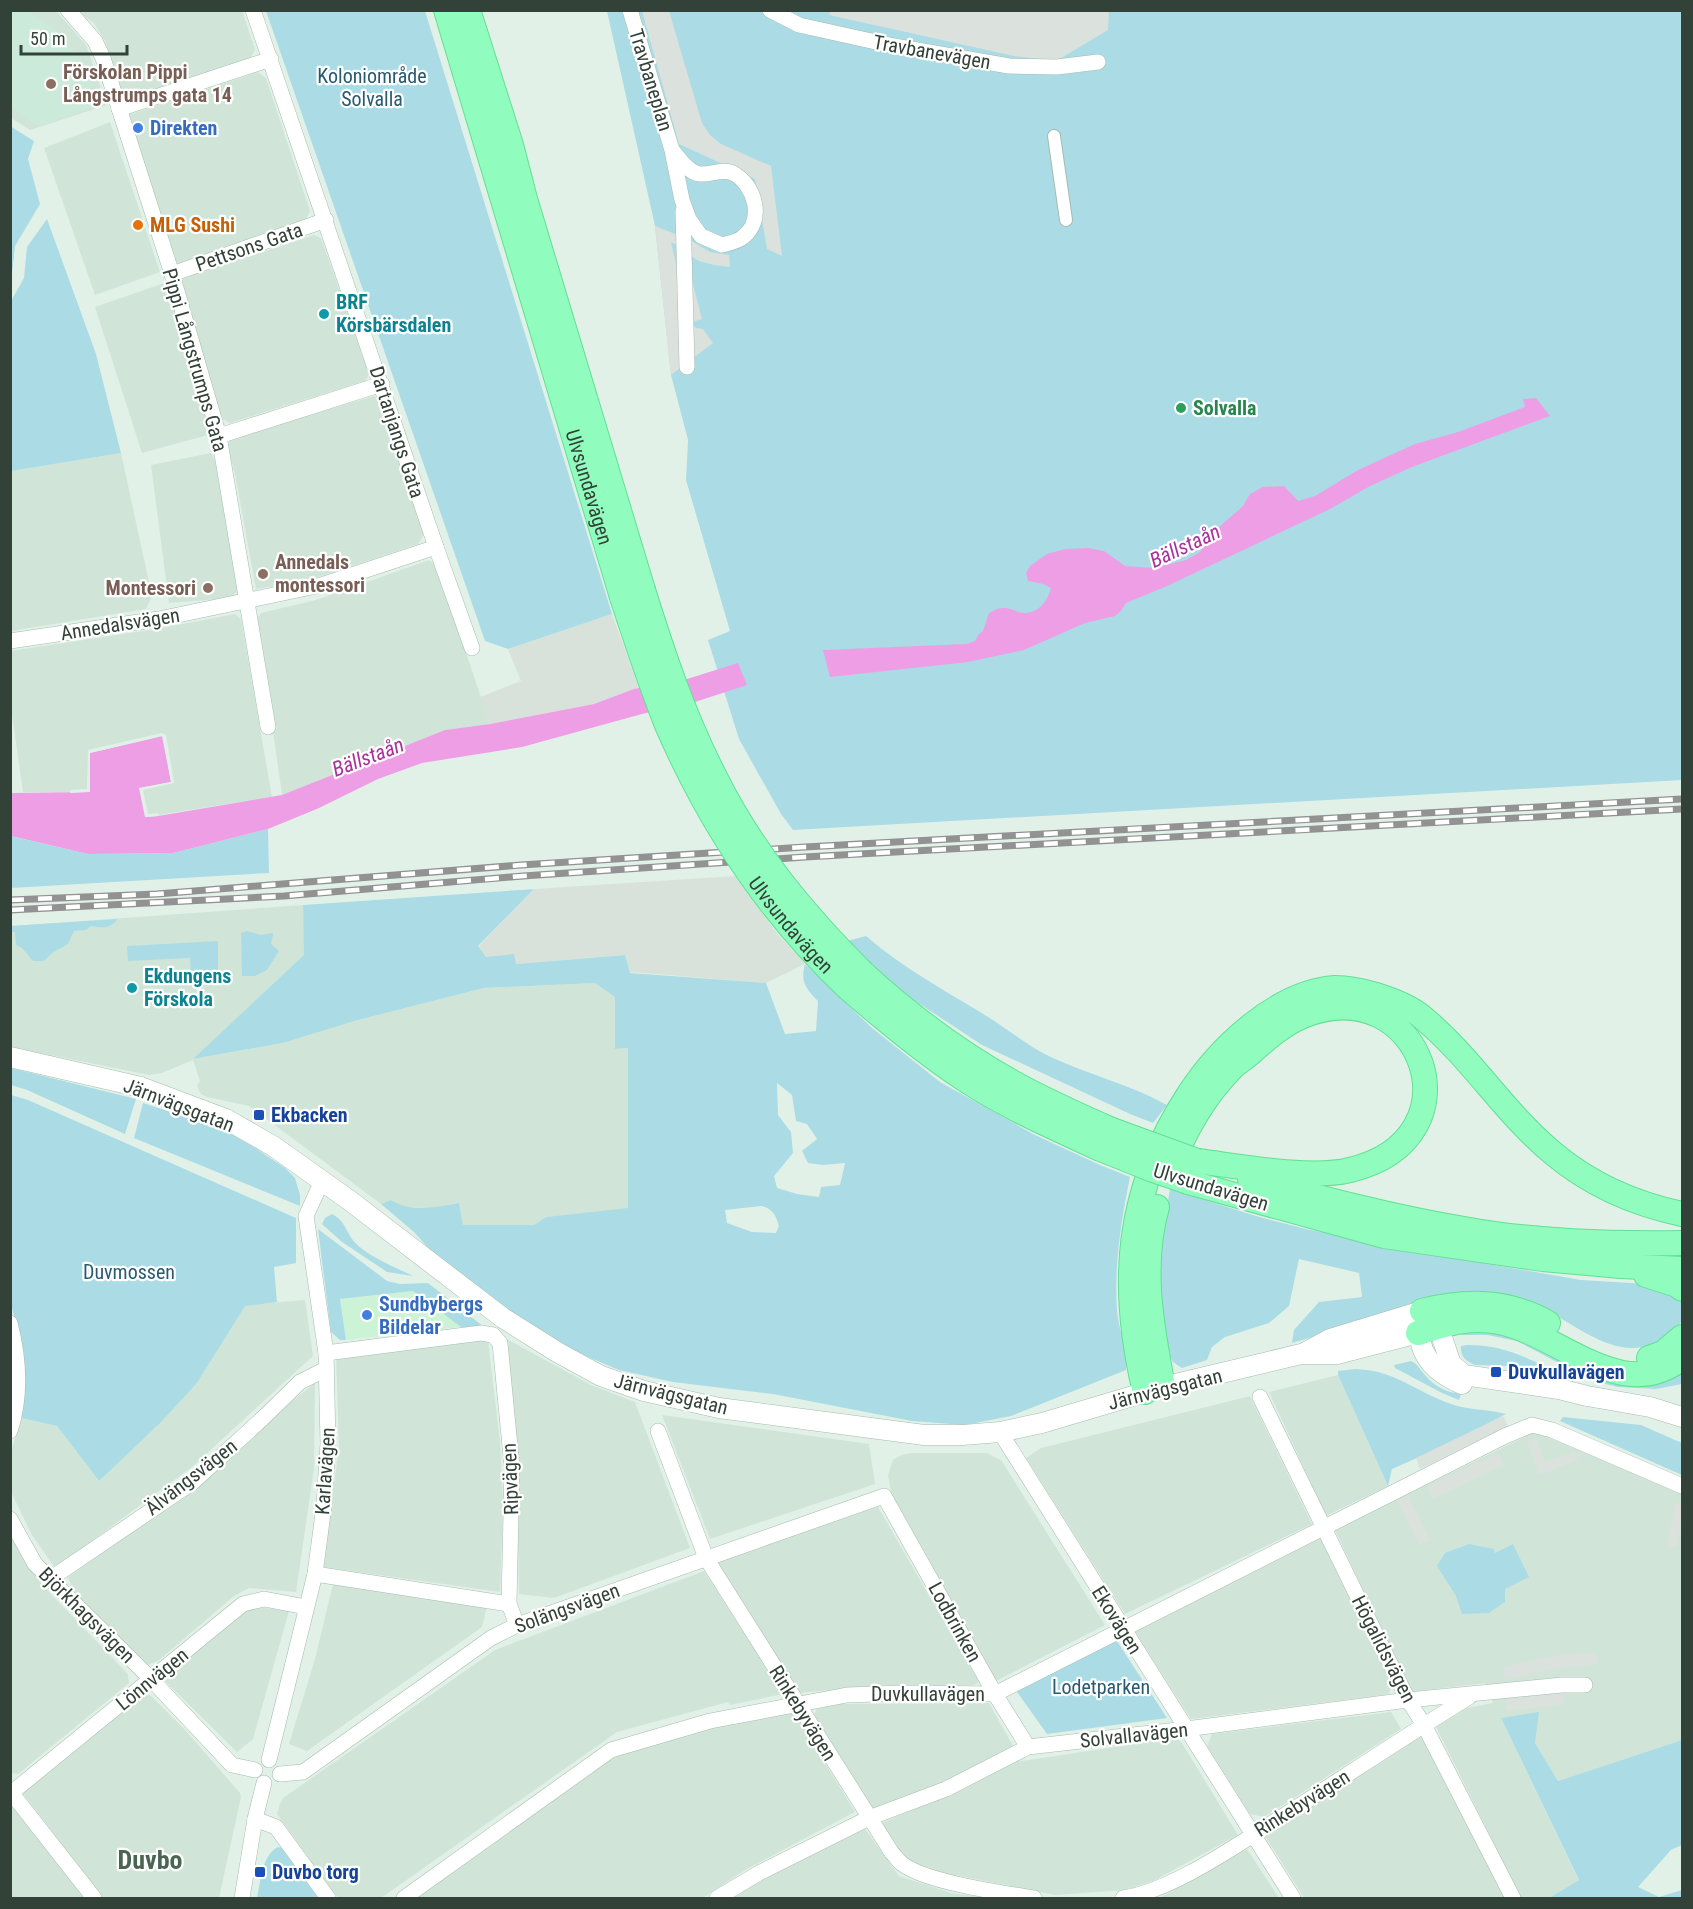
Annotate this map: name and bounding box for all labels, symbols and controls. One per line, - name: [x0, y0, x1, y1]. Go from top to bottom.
- scale bar: [21, 18, 128, 56]
- street label: Travbaneplan: [624, 26, 678, 134]
- text: 50 m: [30, 28, 65, 49]
- street label: Travbanevägen: [871, 30, 993, 74]
- place label: Förskolan Pippi Långstrumps gata 14: [63, 60, 232, 107]
- park label: Koloniområde Solvalla: [317, 64, 427, 111]
- marker: Förskolan Pippi Långstrumps gata 14: [44, 77, 58, 91]
- place label: Direkten: [150, 116, 217, 140]
- marker: Direkten: [131, 121, 145, 135]
- place label: MLG Sushi: [150, 213, 235, 237]
- street label: Pettsons Gata: [192, 217, 306, 277]
- marker: MLG Sushi: [131, 218, 145, 232]
- street label: Pippi Långstrumps Gata: [157, 266, 233, 454]
- place label: BRF Körsbärsdalen: [336, 290, 451, 337]
- marker: BRF Körsbärsdalen: [317, 307, 331, 321]
- street label: Dartanjangs Gata: [364, 363, 430, 501]
- place label: Solvalla: [1193, 396, 1257, 420]
- marker: Solvalla: [1174, 401, 1188, 415]
- street label: Ulvsundavägen: [560, 426, 618, 548]
- water label: Bällstaån: [1146, 519, 1224, 573]
- place label: Annedals montessori: [275, 550, 365, 597]
- marker: Annedals montessori: [256, 567, 270, 581]
- place label: Montessori: [106, 576, 196, 600]
- marker: Montessori: [201, 581, 215, 595]
- street label: Annedalsvägen: [59, 603, 181, 645]
- water label: Bällstaån: [329, 732, 407, 782]
- street label: Ulvsundavägen: [743, 872, 838, 979]
- place label: Ekdungens Förskola: [144, 964, 231, 1011]
- marker: Ekdungens Förskola: [125, 981, 139, 995]
- street label: Järnvägsgatan: [120, 1073, 238, 1137]
- place label: Ekbacken: [271, 1103, 348, 1127]
- marker: Ekbacken: [252, 1108, 266, 1122]
- street label: Ulvsundavägen: [1151, 1158, 1271, 1216]
- park label: Duvmossen: [83, 1260, 175, 1284]
- place label: Sundbybergs Bildelar: [379, 1292, 483, 1339]
- marker: Sundbybergs Bildelar: [360, 1308, 374, 1322]
- place label: Duvkullavägen: [1508, 1360, 1625, 1384]
- street label: Järnvägsgatan: [1106, 1363, 1224, 1415]
- marker: Duvkullavägen: [1489, 1365, 1503, 1379]
- street label: Järnvägsgatan: [612, 1368, 730, 1420]
- street label: Karlavägen: [310, 1427, 340, 1515]
- street label: Älvängsvägen: [140, 1434, 242, 1520]
- street label: Ripvägen: [497, 1443, 523, 1515]
- street label: Björkhagsvägen: [34, 1562, 140, 1668]
- street label: Solängsvägen: [511, 1578, 623, 1638]
- street label: Lodbrinken: [923, 1578, 987, 1666]
- street label: Ekovägen: [1087, 1582, 1147, 1658]
- street label: Högalidsvägen: [1347, 1591, 1421, 1707]
- street label: Lönnvägen: [111, 1643, 193, 1715]
- street label: Rinkebyvägen: [764, 1661, 842, 1765]
- park label: Lodetparken: [1052, 1675, 1150, 1699]
- street label: Duvkullavägen: [871, 1682, 985, 1706]
- street label: Solvallavägen: [1079, 1717, 1189, 1753]
- street label: Rinkebyvägen: [1250, 1764, 1354, 1842]
- district label: Duvbo: [118, 1845, 183, 1875]
- place label: Duvbo torg: [272, 1860, 359, 1884]
- marker: Duvbo torg: [253, 1865, 267, 1879]

